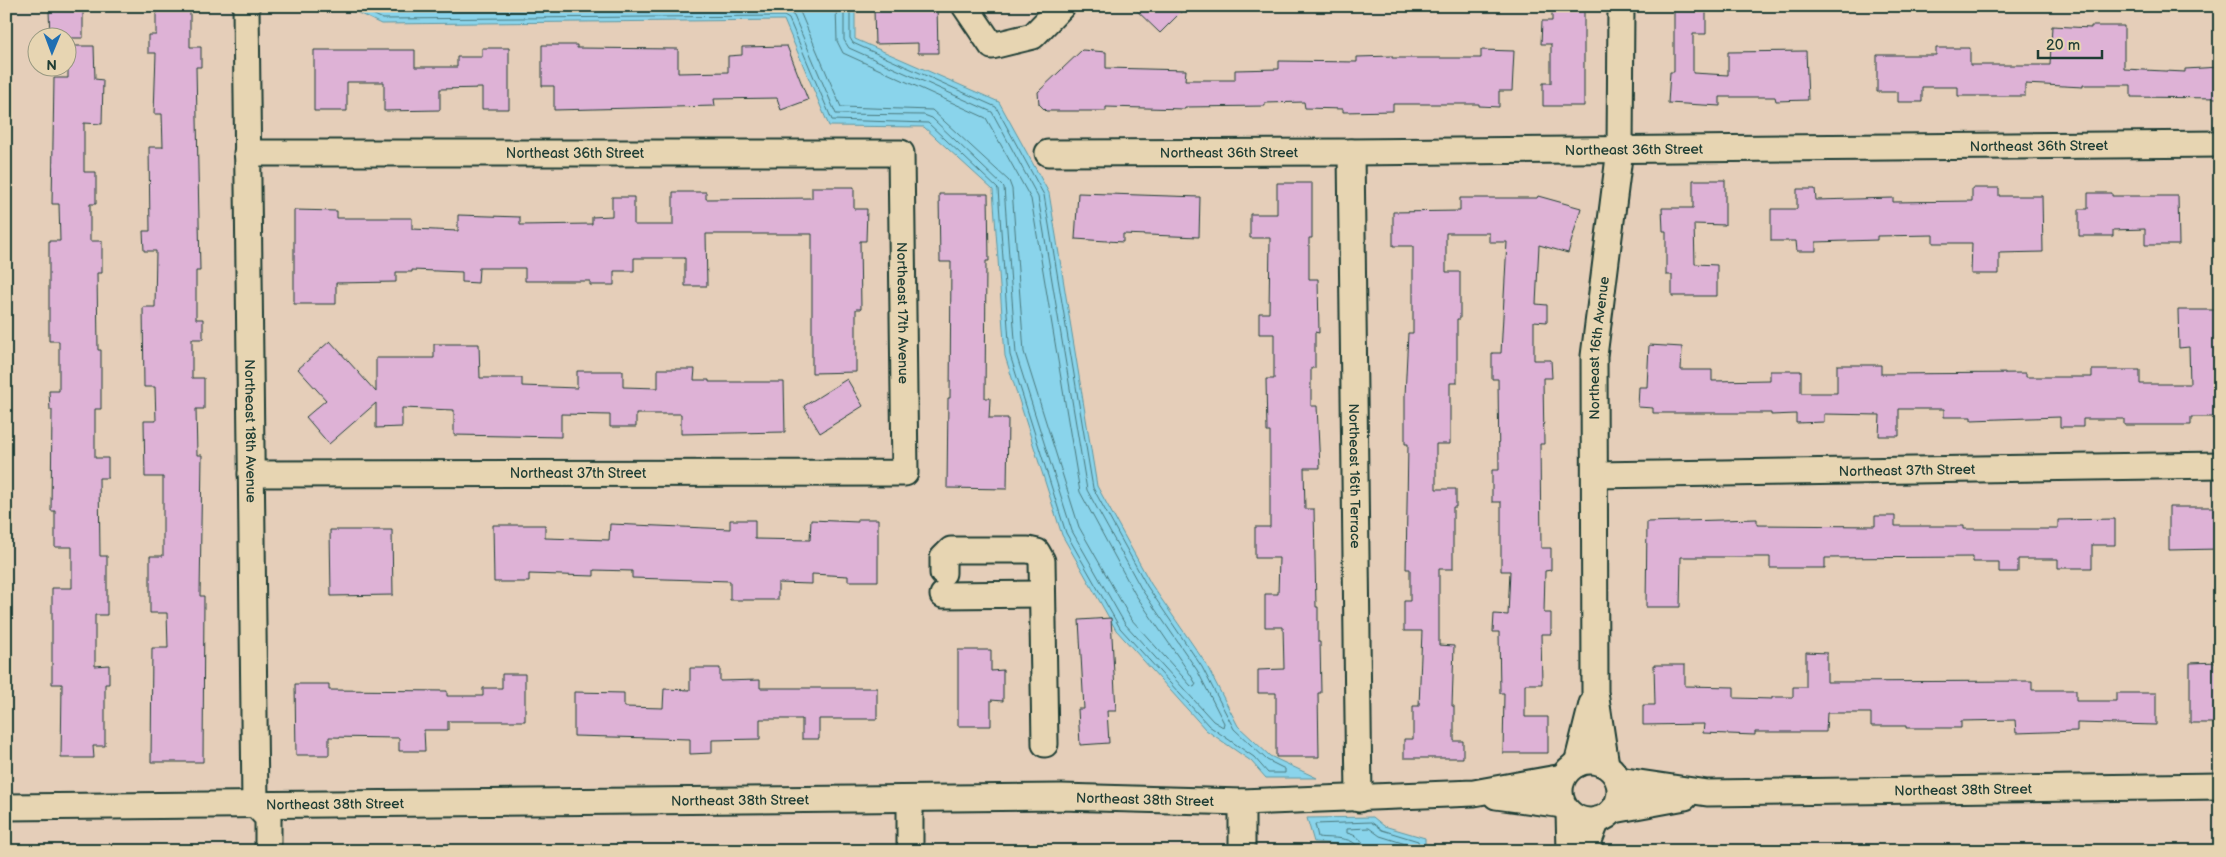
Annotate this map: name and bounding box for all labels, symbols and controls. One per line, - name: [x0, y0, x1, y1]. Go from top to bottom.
- north arrow: [28, 28, 78, 78]
- scale bar: [2038, 28, 2102, 60]
- text: 20 m: [2046, 36, 2080, 55]
- text: N: [46, 56, 57, 73]
- street label: Northeast 36th Street: [1970, 137, 2109, 155]
- street label: Northeast 36th Street: [1565, 140, 1704, 159]
- street label: Northeast 36th Street: [1160, 144, 1299, 161]
- street label: Northeast 36th Street: [506, 145, 645, 162]
- street label: Northeast 17th Avenue: [894, 242, 912, 384]
- street label: Northeast 16th Avenue: [1585, 275, 1612, 420]
- street label: Northeast 18th Avenue: [241, 359, 260, 503]
- street label: Northeast 16th Terrace: [1346, 403, 1364, 549]
- street label: Northeast 37th Street: [1839, 460, 1976, 480]
- street label: Northeast 37th Street: [510, 465, 647, 482]
- street label: Northeast 38th Street: [1894, 780, 2033, 799]
- street label: Northeast 38th Street: [1076, 789, 1215, 810]
- street label: Northeast 38th Street: [671, 791, 810, 809]
- street label: Northeast 38th Street: [266, 795, 405, 813]

